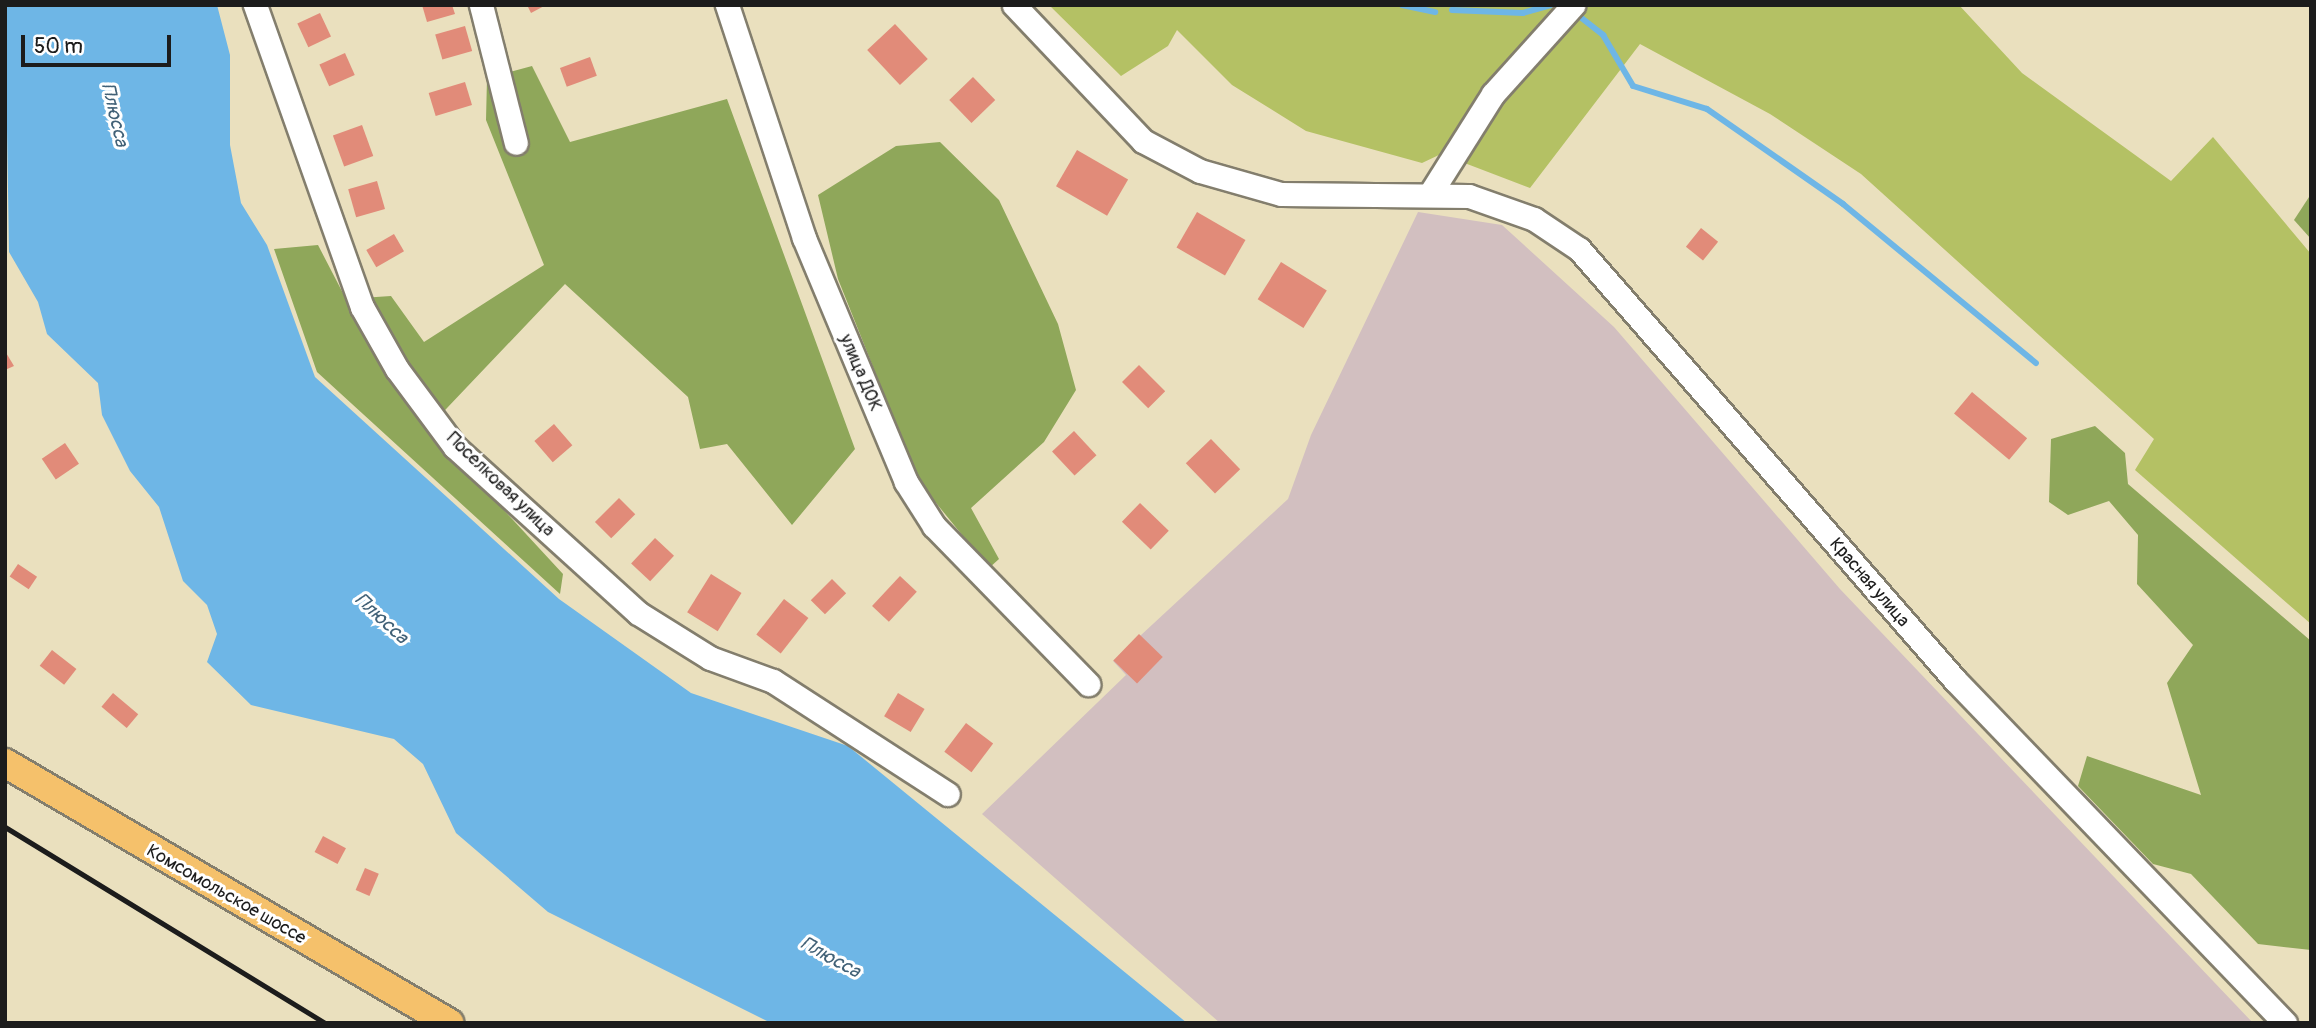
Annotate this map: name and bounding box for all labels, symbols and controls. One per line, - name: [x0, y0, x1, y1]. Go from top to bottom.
- scale bar: [24, 21, 175, 65]
- text: 50 m: [34, 33, 83, 60]
- water label: Плюсса: [96, 81, 132, 149]
- street label: улица ДОК: [834, 331, 886, 415]
- street label: Поселковая улица: [442, 428, 558, 542]
- street label: Красная улица: [1824, 534, 1914, 632]
- water label: Плюсса: [350, 589, 412, 649]
- street label: Комсомольское шоссе: [142, 841, 310, 949]
- water label: Плюсса: [796, 932, 864, 984]

